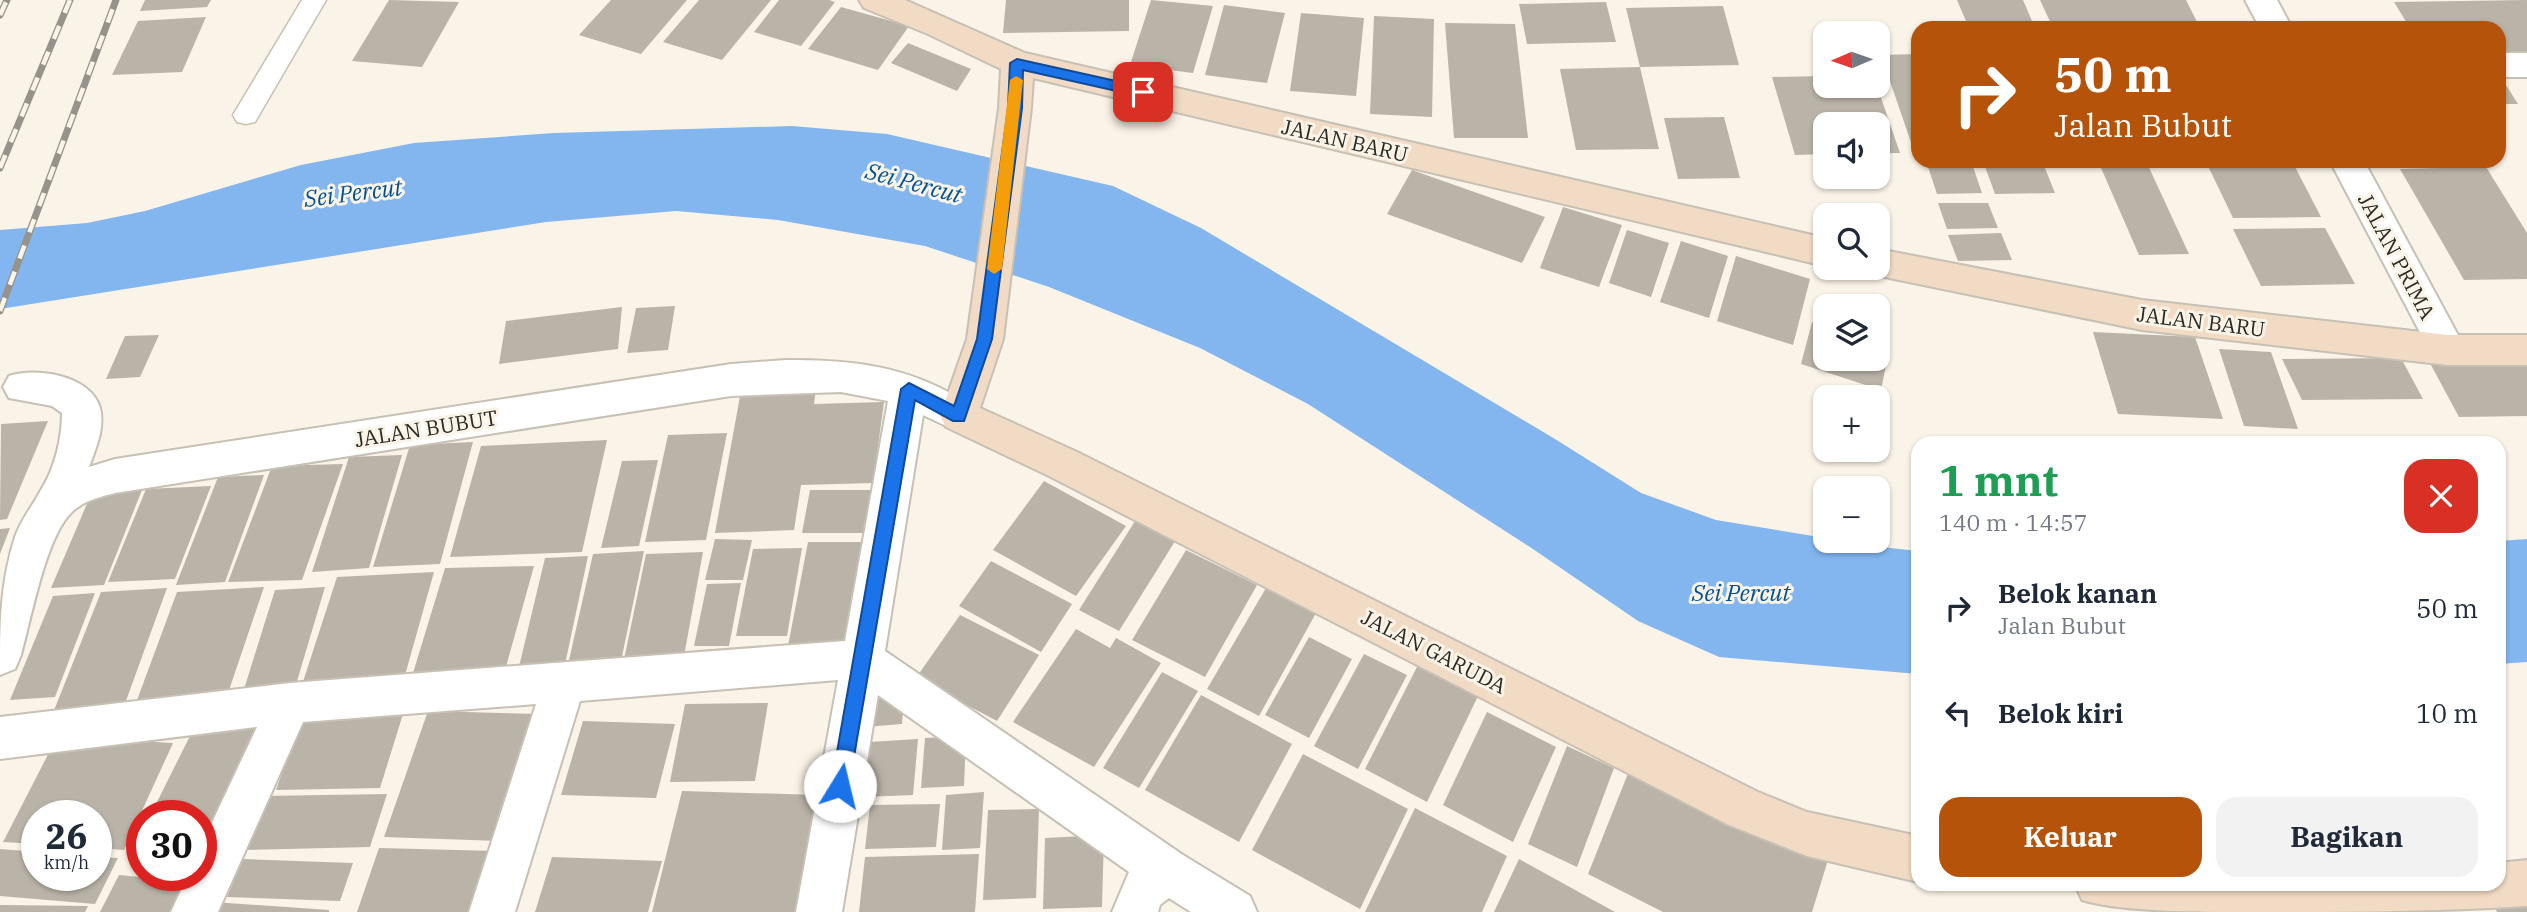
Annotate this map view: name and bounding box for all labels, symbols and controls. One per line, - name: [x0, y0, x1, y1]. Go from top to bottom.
- north arrow: [1813, 21, 1890, 98]
- map controls: [1813, 21, 1890, 553]
- text: 50 m: [2054, 42, 2172, 105]
- icon: right: [1939, 49, 2030, 140]
- pin: [1113, 62, 1173, 122]
- icon: arrive: [1124, 73, 1162, 111]
- text: Jalan Bubut: [2054, 104, 2232, 146]
- street label: JALAN BARU: [1279, 112, 1411, 168]
- button: sound: [1813, 112, 1890, 189]
- water label: Sei Percut: [861, 154, 966, 209]
- water label: Sei Percut: [301, 171, 405, 213]
- street label: JALAN PRIMA: [2352, 188, 2442, 324]
- button: search: [1813, 203, 1890, 280]
- button: layers: [1813, 294, 1890, 371]
- street label: JALAN BARU: [2135, 299, 2267, 343]
- button: +: [1813, 385, 1890, 462]
- street label: JALAN BUBUT: [352, 403, 500, 453]
- text: 1 mnt: [1939, 453, 2058, 508]
- button: close: [2404, 459, 2478, 533]
- button: −: [1813, 476, 1890, 553]
- text: 140 m · 14:57: [1939, 507, 2088, 537]
- text: Belok kanan: [1998, 576, 2157, 610]
- water label: Sei Percut: [1691, 577, 1791, 607]
- icon: right: [1939, 589, 1977, 627]
- text: 50 m: [2416, 591, 2478, 625]
- street label: JALAN GARUDA: [1357, 602, 1512, 700]
- text: Jalan Bubut: [1998, 610, 2126, 640]
- icon: left: [1939, 694, 1977, 732]
- text: Belok kiri: [1998, 696, 2123, 730]
- text: 10 m: [2416, 696, 2478, 730]
- position arrow: [803, 749, 877, 823]
- button: Keluar: [1939, 797, 2202, 877]
- button: Bagikan: [2216, 797, 2478, 877]
- speed limit sign: 30: [126, 800, 217, 891]
- text: 26: [45, 813, 88, 859]
- text: km/h: [44, 851, 89, 874]

